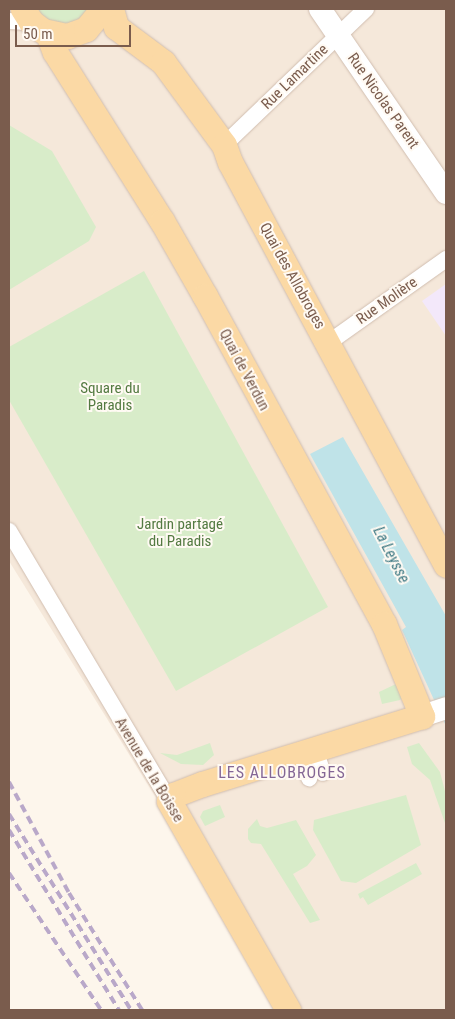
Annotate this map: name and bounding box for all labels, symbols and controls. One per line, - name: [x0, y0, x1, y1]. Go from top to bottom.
- scale bar: [18, 15, 134, 47]
- text: 50 m: [23, 25, 53, 43]
- street label: Rue Lamartine: [258, 41, 332, 113]
- street label: Rue Nicolas Parent: [343, 50, 423, 152]
- street label: Quai des Allobroges: [255, 220, 329, 332]
- street label: Rue Molière: [353, 274, 421, 328]
- street label: Quai de Verdun: [215, 326, 273, 414]
- park label: Square du Paradis: [80, 379, 140, 414]
- park label: Jardin partagé du Paradis: [137, 515, 223, 550]
- water label: La Leysse: [369, 524, 413, 586]
- street label: Avenue de la Boisse: [111, 715, 187, 825]
- district label: LES ALLOBROGES: [216, 763, 348, 783]

